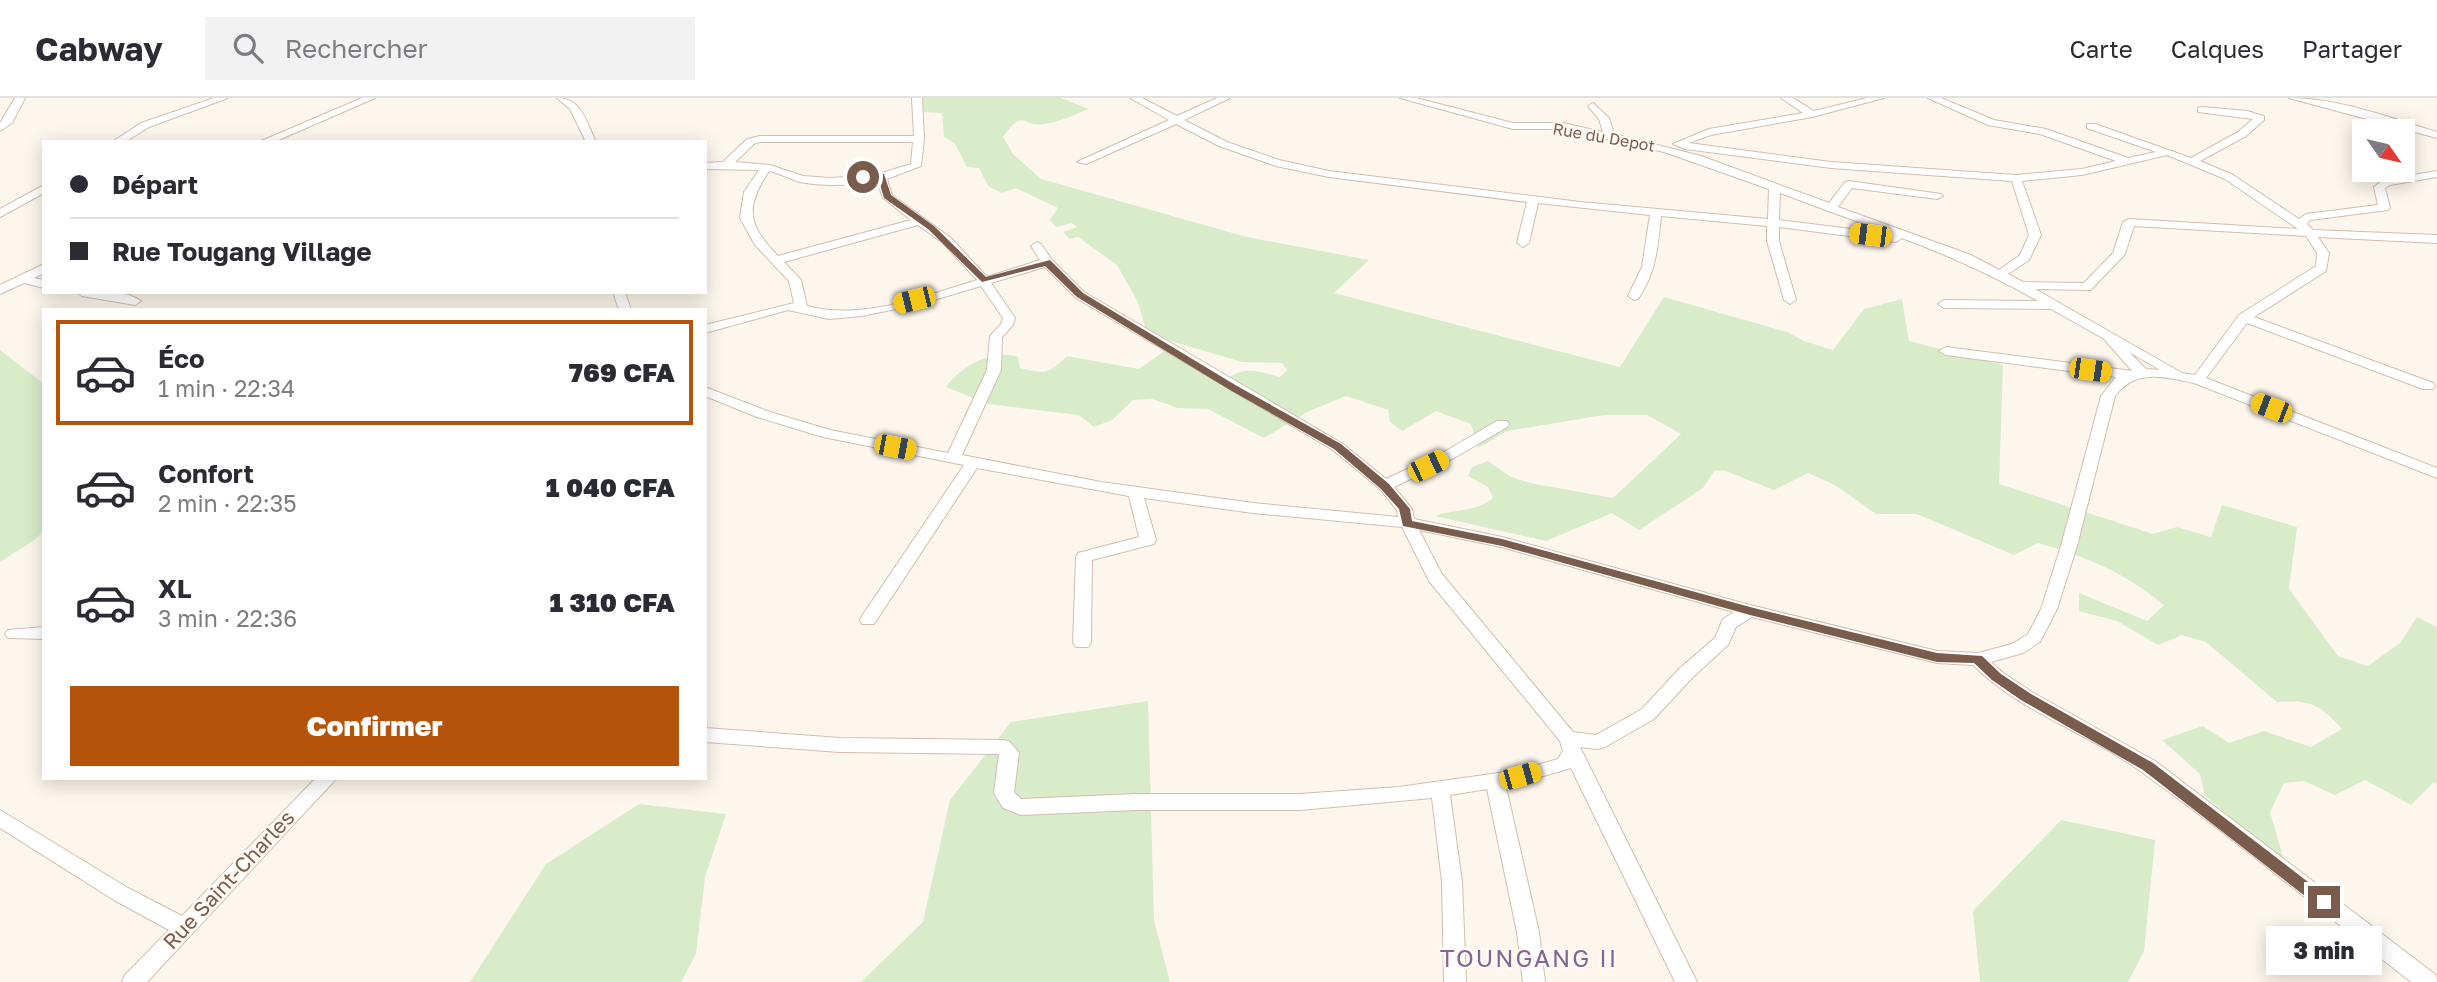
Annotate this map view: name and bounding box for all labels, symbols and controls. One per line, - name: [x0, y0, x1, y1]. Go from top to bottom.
- search box: [205, 17, 695, 80]
- text: Cabway: [35, 29, 163, 68]
- icon: search: [229, 29, 267, 67]
- text: Rechercher: [285, 33, 428, 64]
- text: Carte: [2069, 34, 2133, 63]
- text: Calques: [2171, 34, 2264, 63]
- text: Partager: [2302, 34, 2402, 63]
- street label: Rue du Depot: [1551, 118, 1657, 156]
- north arrow: [2352, 119, 2415, 182]
- map controls: [2352, 119, 2415, 182]
- route start: [847, 161, 879, 193]
- text: Départ: [112, 169, 198, 200]
- car: [1848, 222, 1893, 248]
- text: Rue Tougang Village: [112, 236, 372, 267]
- car: [892, 285, 937, 315]
- icon: car: [74, 341, 137, 404]
- text: Éco: [158, 343, 205, 374]
- text: 769 CFA: [569, 357, 675, 388]
- car: [2068, 357, 2113, 383]
- text: 1 min · 22:34: [158, 374, 295, 402]
- car: [2248, 391, 2295, 425]
- car: [873, 433, 918, 461]
- car: [1405, 447, 1452, 485]
- icon: car: [74, 456, 137, 519]
- text: Confort: [158, 458, 254, 489]
- text: 1 040 CFA: [546, 472, 675, 503]
- text: 2 min · 22:35: [158, 489, 297, 517]
- icon: car: [74, 571, 137, 634]
- text: XL: [158, 573, 192, 604]
- text: 1 310 CFA: [549, 587, 675, 618]
- text: 3 min · 22:36: [158, 604, 297, 632]
- button: Confirmer: [70, 686, 679, 766]
- car: [1497, 760, 1544, 792]
- street label: Rue Saint-Charles: [157, 804, 299, 954]
- route end: [2308, 886, 2340, 918]
- callout: 3 min: [2266, 926, 2382, 976]
- text: 3 min: [2294, 936, 2354, 964]
- district label: TOUNGANG II: [1440, 943, 1618, 972]

